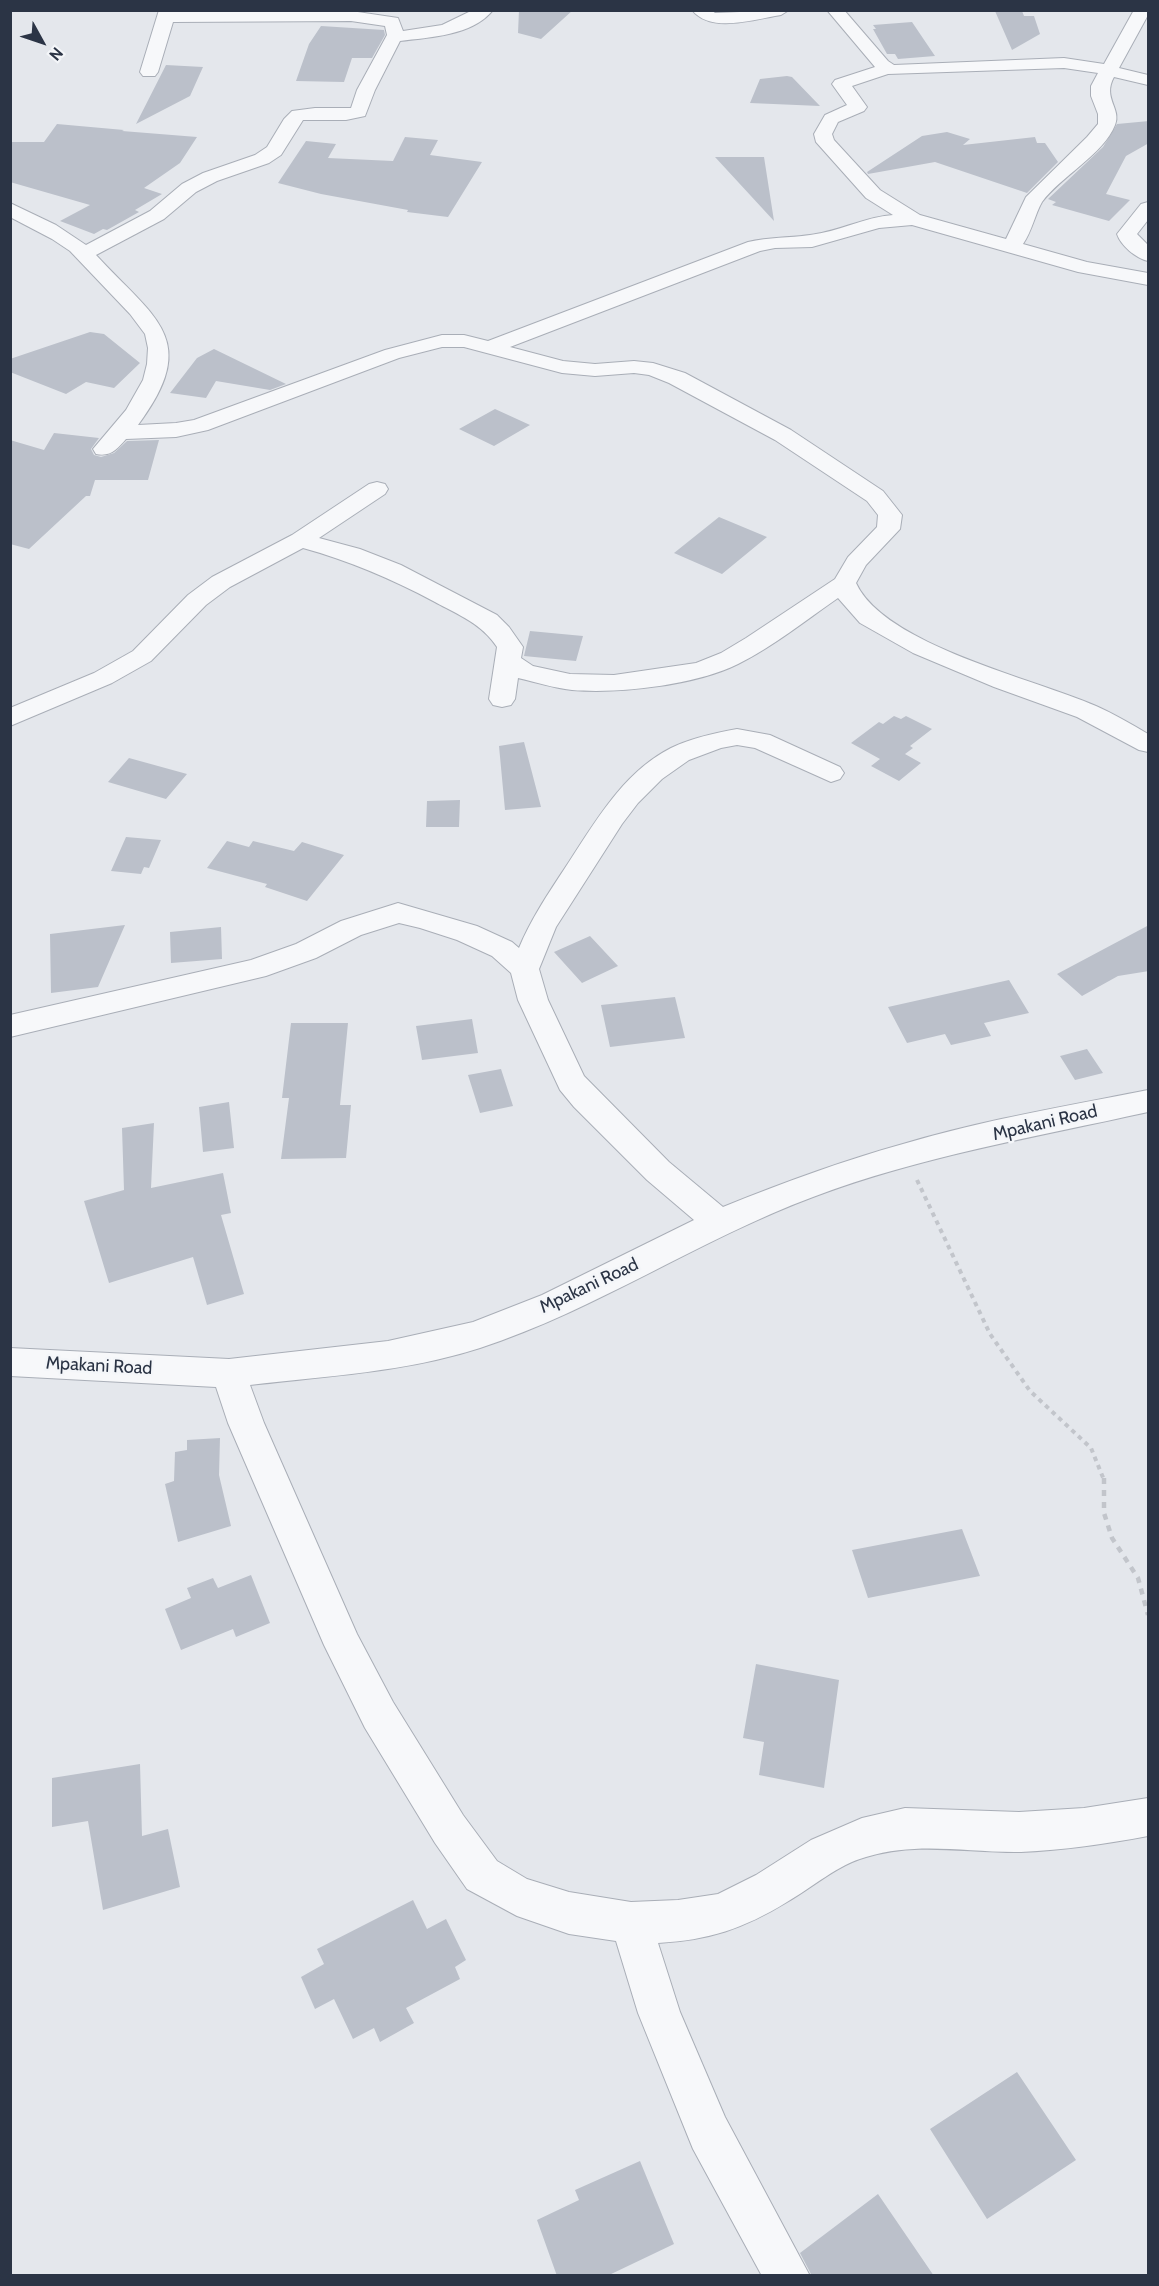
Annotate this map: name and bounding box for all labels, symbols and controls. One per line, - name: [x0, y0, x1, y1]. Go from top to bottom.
- north arrow: [12, 12, 72, 72]
- text: N: [45, 43, 67, 64]
- street label: Mpakani Road: [991, 1100, 1099, 1146]
- street label: Mpakani Road: [536, 1254, 642, 1318]
- street label: Mpakani Road: [45, 1352, 153, 1380]

